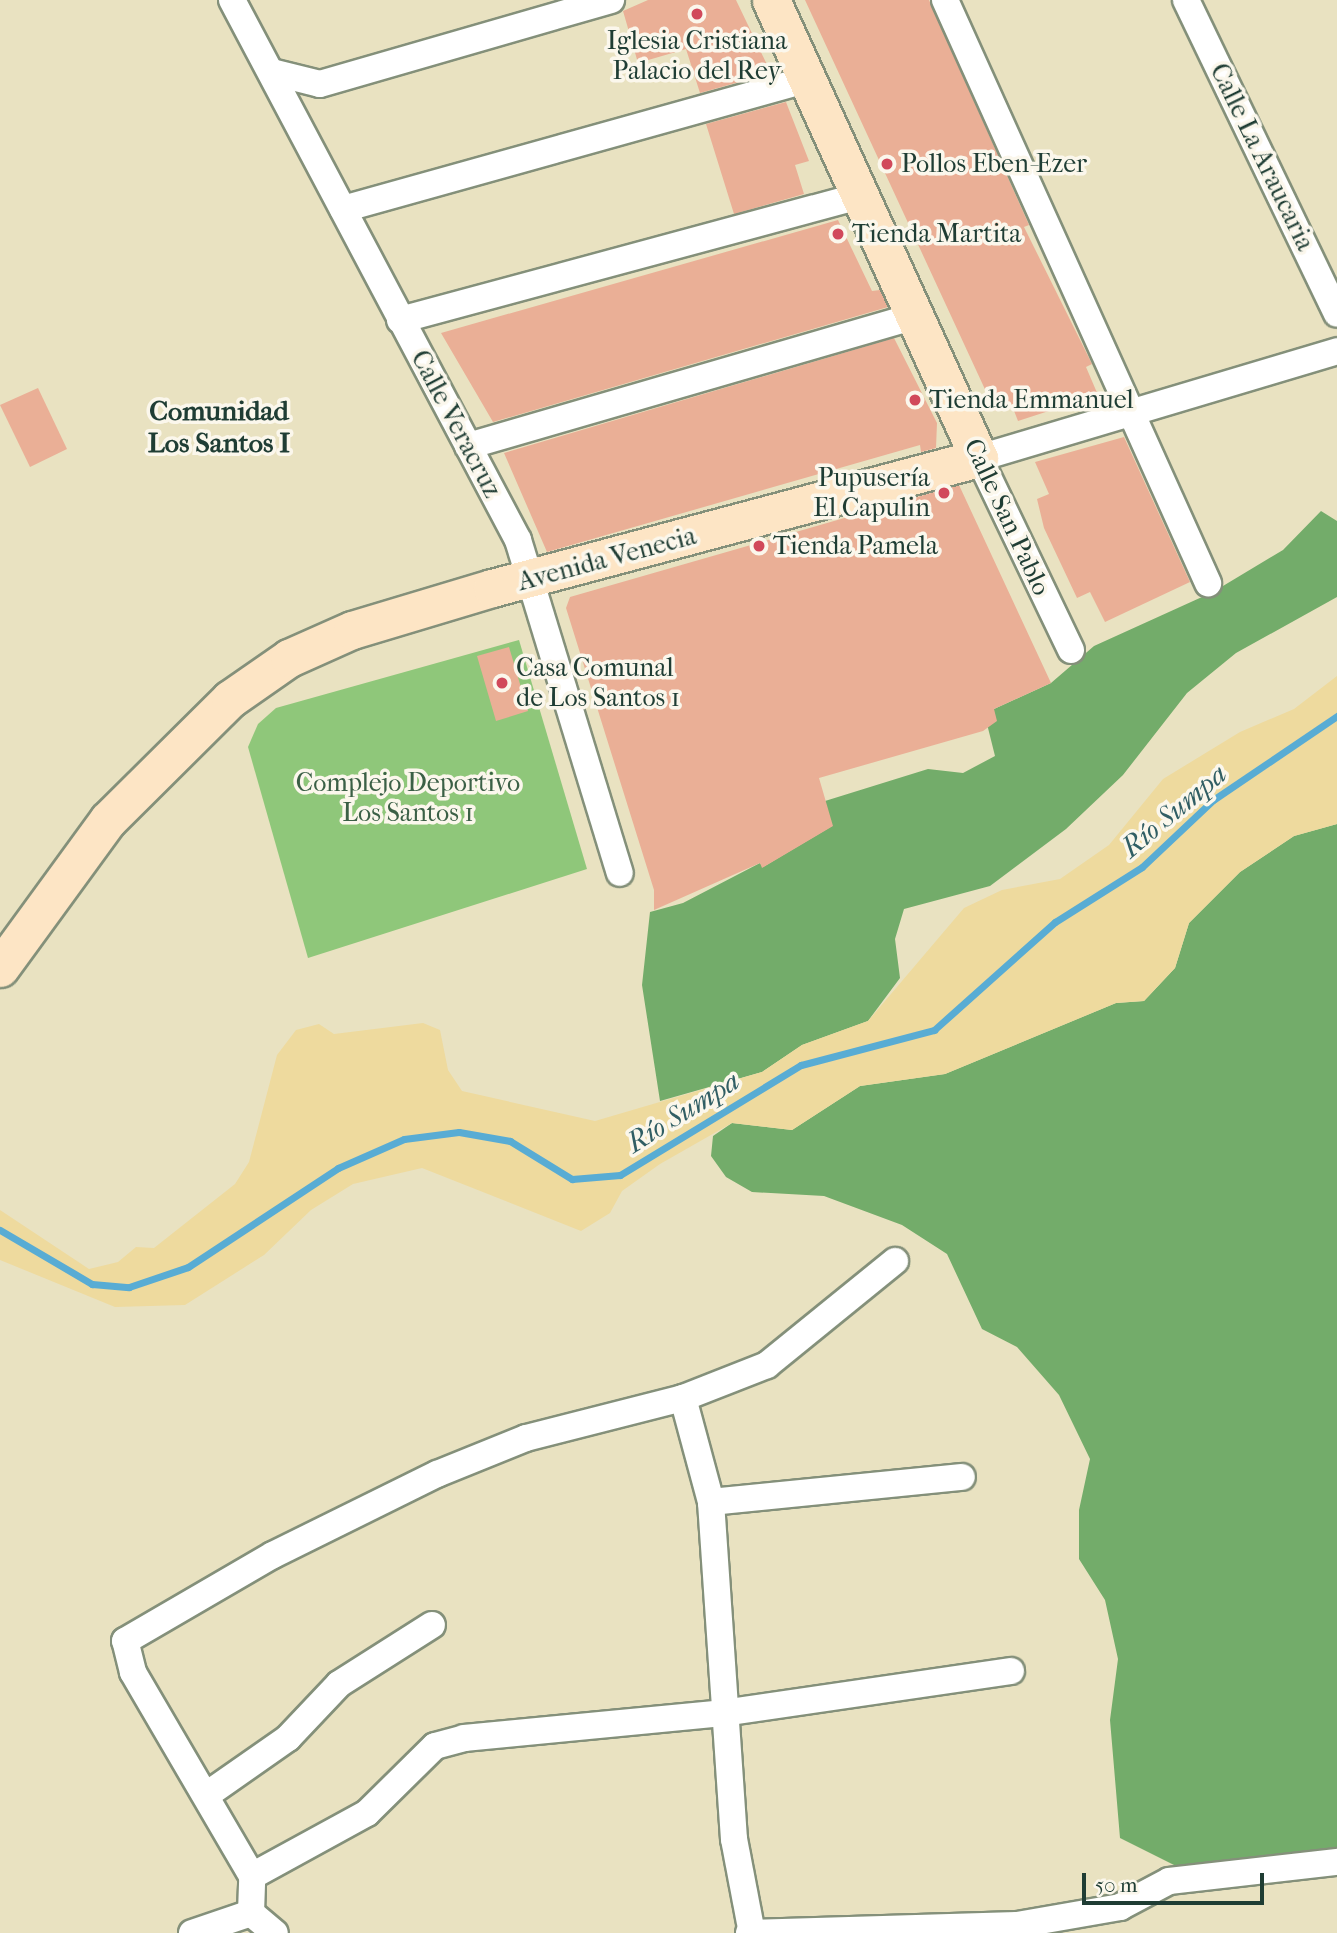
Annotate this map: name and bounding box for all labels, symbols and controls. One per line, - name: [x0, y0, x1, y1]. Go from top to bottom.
- marker: Iglesia Cristiana Palacio del Rey: [689, 6, 705, 22]
- place label: Iglesia Cristiana Palacio del Rey: [607, 25, 787, 86]
- street label: Calle La Araucaria: [1203, 58, 1321, 256]
- place label: Pollos Eben-Ezer: [901, 148, 1087, 180]
- marker: Pollos Eben-Ezer: [879, 156, 895, 172]
- place label: Tienda Martita: [852, 218, 1021, 250]
- marker: Tienda Martita: [830, 226, 846, 242]
- street label: Calle Veracruz: [404, 345, 508, 503]
- place label: Tienda Emmanuel: [929, 384, 1134, 416]
- marker: Tienda Emmanuel: [907, 392, 923, 408]
- district label: Comunidad Los Santos I: [148, 394, 290, 460]
- street label: Calle San Pablo: [957, 434, 1057, 600]
- place label: Pupusería El Capulin: [813, 462, 930, 524]
- marker: Pupusería El Capulin: [936, 485, 952, 501]
- street label: Avenida Venecia: [514, 520, 700, 598]
- place label: Tienda Pamela: [773, 530, 938, 562]
- marker: Tienda Pamela: [751, 538, 767, 554]
- place label: Casa Comunal de Los Santos 1: [516, 652, 680, 714]
- marker: Casa Comunal de Los Santos 1: [494, 675, 510, 691]
- water label: Río Sumpa: [1115, 757, 1233, 865]
- park label: Complejo Deportivo Los Santos 1: [296, 767, 520, 828]
- water label: Río Sumpa: [620, 1064, 746, 1160]
- scale bar: [1085, 1860, 1267, 1904]
- text: 50 m: [1095, 1873, 1138, 1897]

